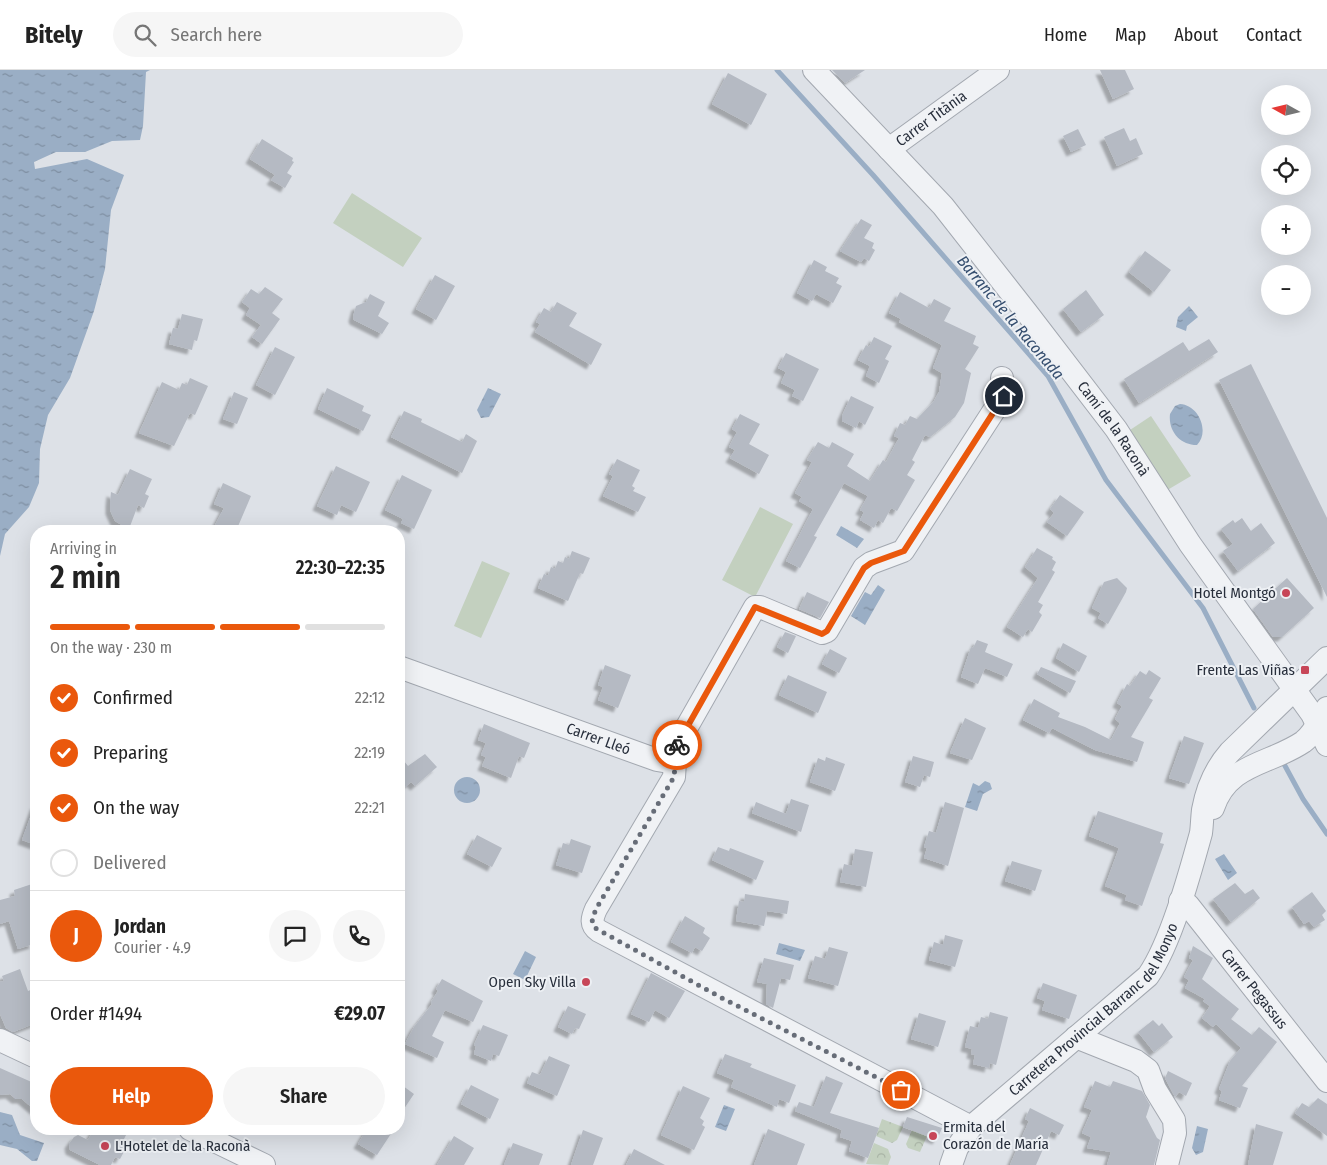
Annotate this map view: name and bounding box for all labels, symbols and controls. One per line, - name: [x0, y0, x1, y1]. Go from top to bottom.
- search box: [113, 12, 463, 57]
- text: Bitely: [25, 21, 83, 49]
- icon: search: [131, 21, 159, 49]
- text: Search here: [171, 23, 262, 46]
- text: Home: [1044, 24, 1087, 46]
- text: Map: [1115, 24, 1146, 46]
- text: About: [1174, 24, 1218, 46]
- text: Contact: [1246, 24, 1302, 46]
- north arrow: [1261, 85, 1311, 135]
- map controls: [1261, 85, 1311, 315]
- street label: Carrer Titània: [892, 87, 970, 150]
- button: locate: [1261, 145, 1311, 195]
- button: +: [1261, 205, 1311, 255]
- water label: Barranc de la Raconada: [953, 252, 1068, 383]
- button: −: [1261, 265, 1311, 315]
- pin: [983, 375, 1025, 417]
- street label: Camí de la Raconà: [1074, 378, 1153, 480]
- icon: home: [990, 382, 1018, 410]
- text: Arriving in: [50, 539, 117, 558]
- text: 22:30–22:35: [296, 556, 385, 579]
- text: 2 min: [50, 558, 121, 596]
- place label: Hotel Montgó: [1194, 584, 1276, 602]
- marker: Hotel Montgó: [1280, 587, 1292, 599]
- text: On the way · 230 m: [50, 638, 172, 657]
- place label: Frente Las Viñas: [1197, 661, 1295, 679]
- marker: Frente Las Viñas: [1299, 664, 1311, 676]
- icon: check: [50, 684, 78, 712]
- text: Confirmed: [93, 686, 173, 709]
- text: 22:12: [355, 688, 385, 707]
- street label: Carrer Lleó: [564, 719, 633, 759]
- courier: [652, 720, 702, 770]
- icon: bike: [663, 731, 691, 759]
- icon: check: [50, 739, 78, 767]
- text: Preparing: [93, 741, 168, 764]
- text: 22:19: [354, 743, 385, 762]
- icon: check: [50, 794, 78, 822]
- text: On the way: [93, 796, 179, 819]
- text: 22:21: [355, 798, 385, 817]
- text: Delivered: [93, 851, 167, 874]
- button: chat: [269, 910, 321, 962]
- button: phone: [333, 910, 385, 962]
- text: Jordan: [114, 915, 166, 938]
- street label: Carretera Provincial Barranc del Monyo: [1005, 920, 1182, 1100]
- text: J: [73, 924, 79, 947]
- text: Courier · 4.9: [114, 938, 191, 957]
- street label: Carrer Pegassus: [1217, 945, 1291, 1033]
- place label: Open Sky Villa: [489, 973, 576, 991]
- marker: Open Sky Villa: [580, 976, 592, 988]
- text: Order #1494: [50, 1002, 142, 1025]
- text: €29.07: [334, 1002, 385, 1025]
- button: Help: [50, 1067, 213, 1125]
- button: Share: [223, 1067, 385, 1125]
- pin: [880, 1069, 922, 1111]
- icon: bag: [887, 1076, 915, 1104]
- place label: Ermita del Corazón de María: [943, 1118, 1049, 1153]
- marker: Ermita del Corazón de María: [927, 1130, 939, 1142]
- place label: L'Hotelet de la Raconà: [115, 1137, 250, 1155]
- marker: L'Hotelet de la Raconà: [99, 1140, 111, 1152]

